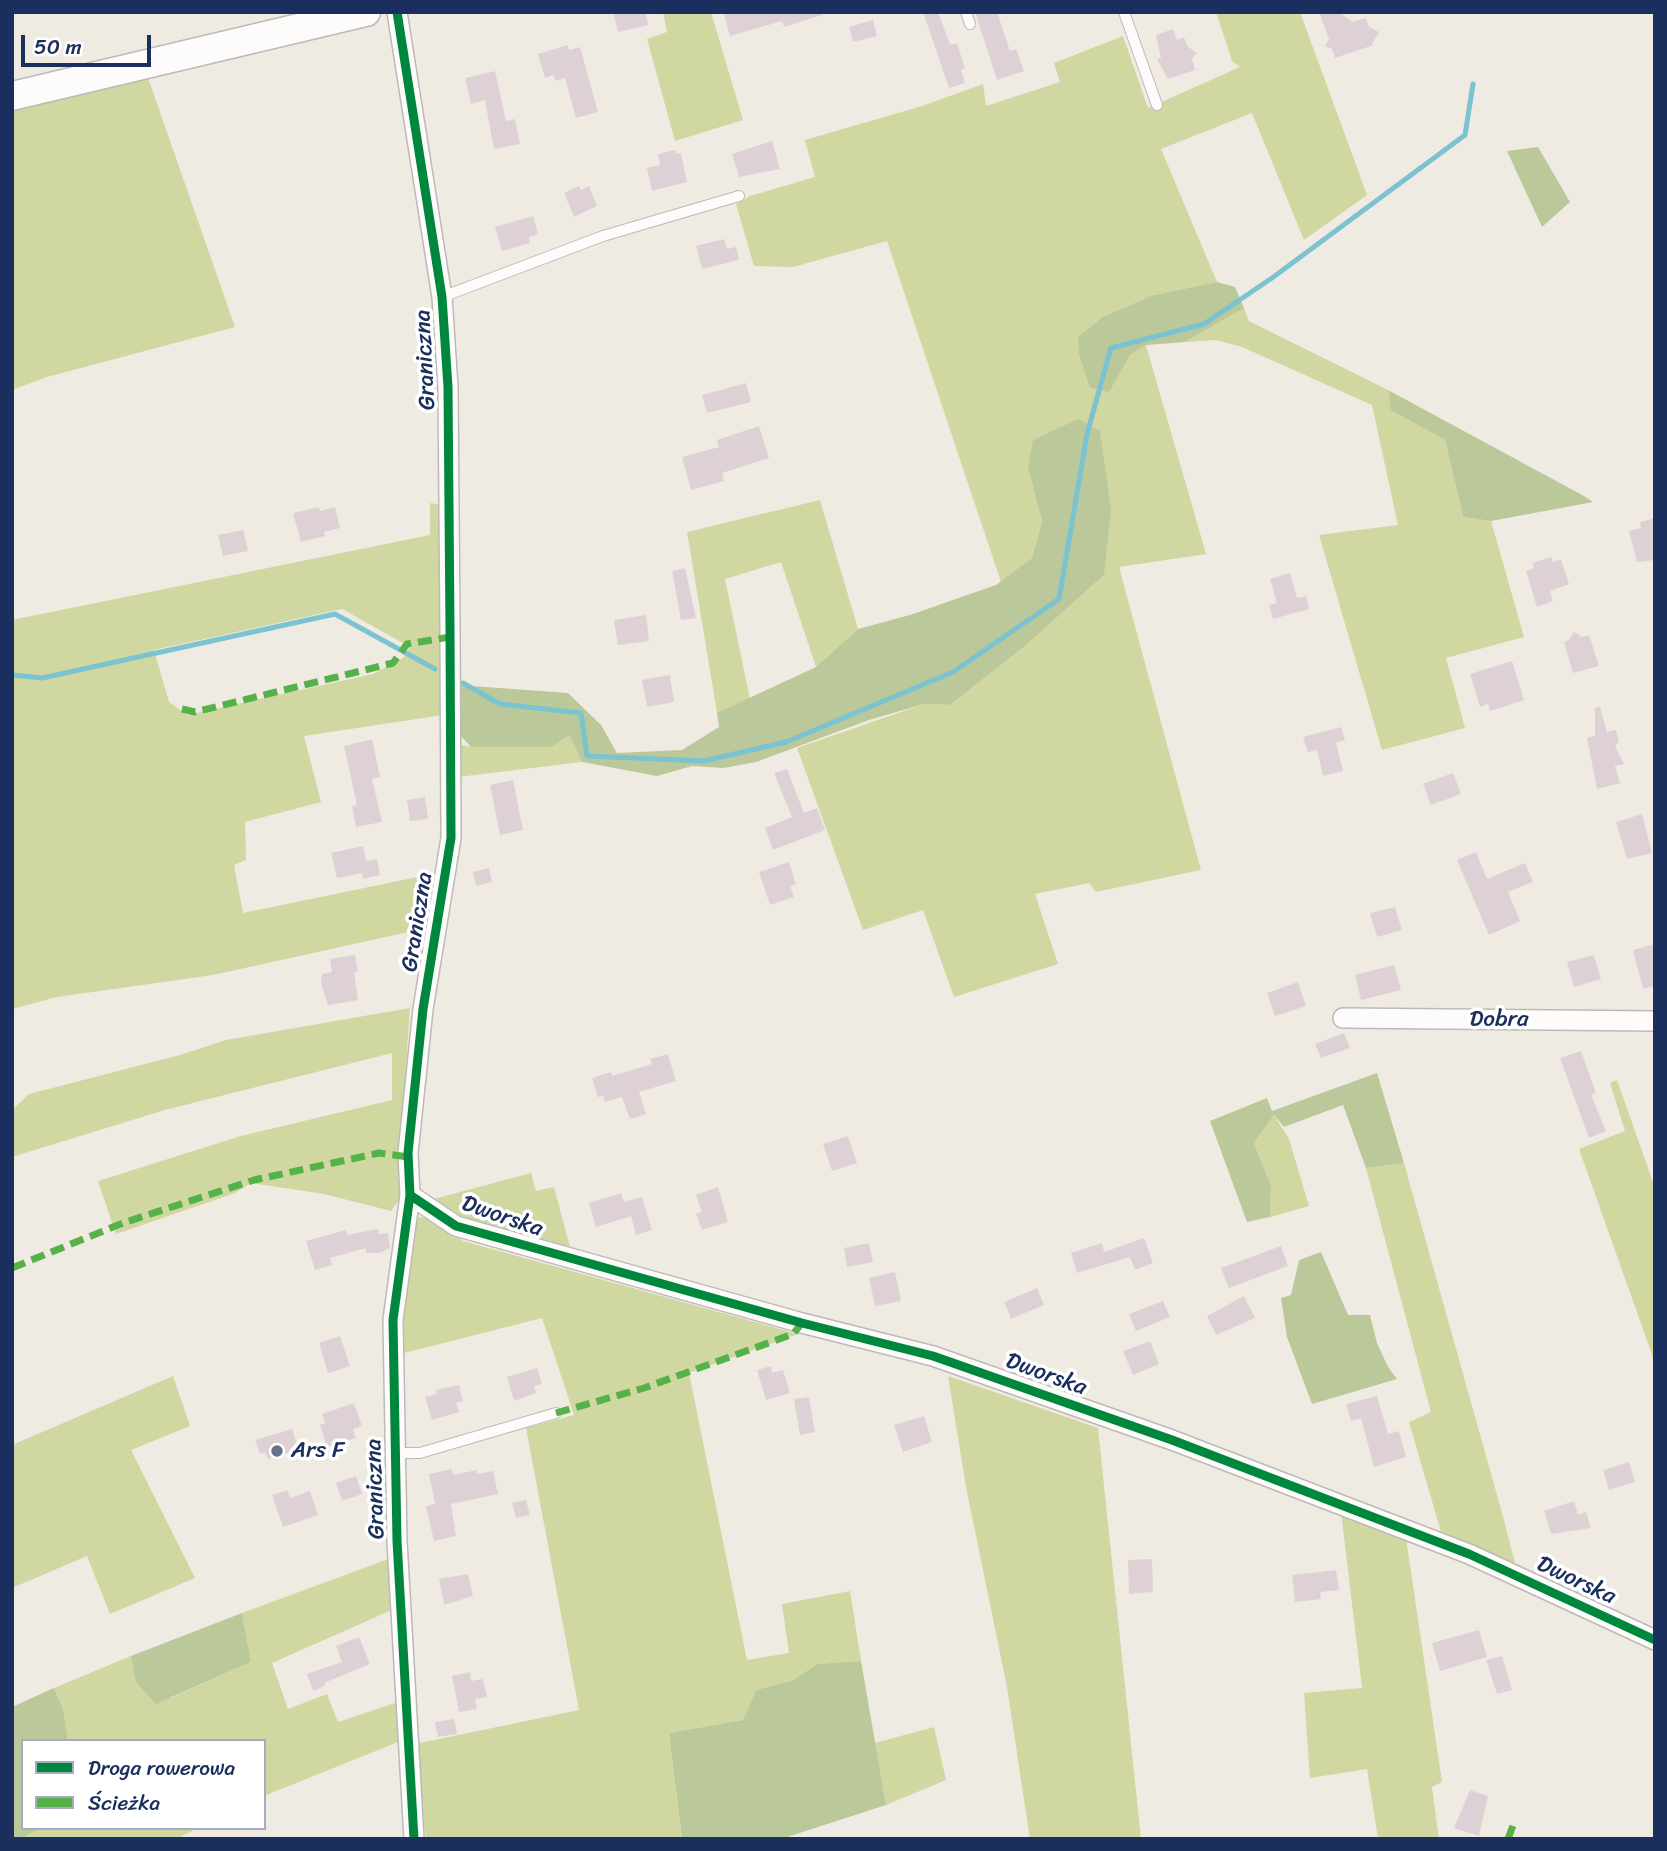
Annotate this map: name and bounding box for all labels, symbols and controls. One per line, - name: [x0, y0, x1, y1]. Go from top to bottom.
- scale bar: [24, 21, 154, 65]
- text: 50 m: [34, 28, 82, 66]
- street label: Graniczna: [410, 309, 442, 411]
- street label: Graniczna: [397, 870, 439, 974]
- street label: Dobra: [1469, 1006, 1529, 1034]
- street label: Dworska: [458, 1190, 546, 1244]
- street label: Dworska: [1002, 1348, 1090, 1402]
- place label: Ars F: [291, 1437, 345, 1465]
- street label: Graniczna: [360, 1438, 392, 1540]
- marker: Ars F: [269, 1443, 285, 1459]
- street label: Dworska: [1532, 1551, 1620, 1611]
- legend: [21, 1739, 266, 1830]
- text: Droga rowerowa: [88, 1749, 235, 1787]
- text: Ścieżka: [88, 1784, 160, 1822]

